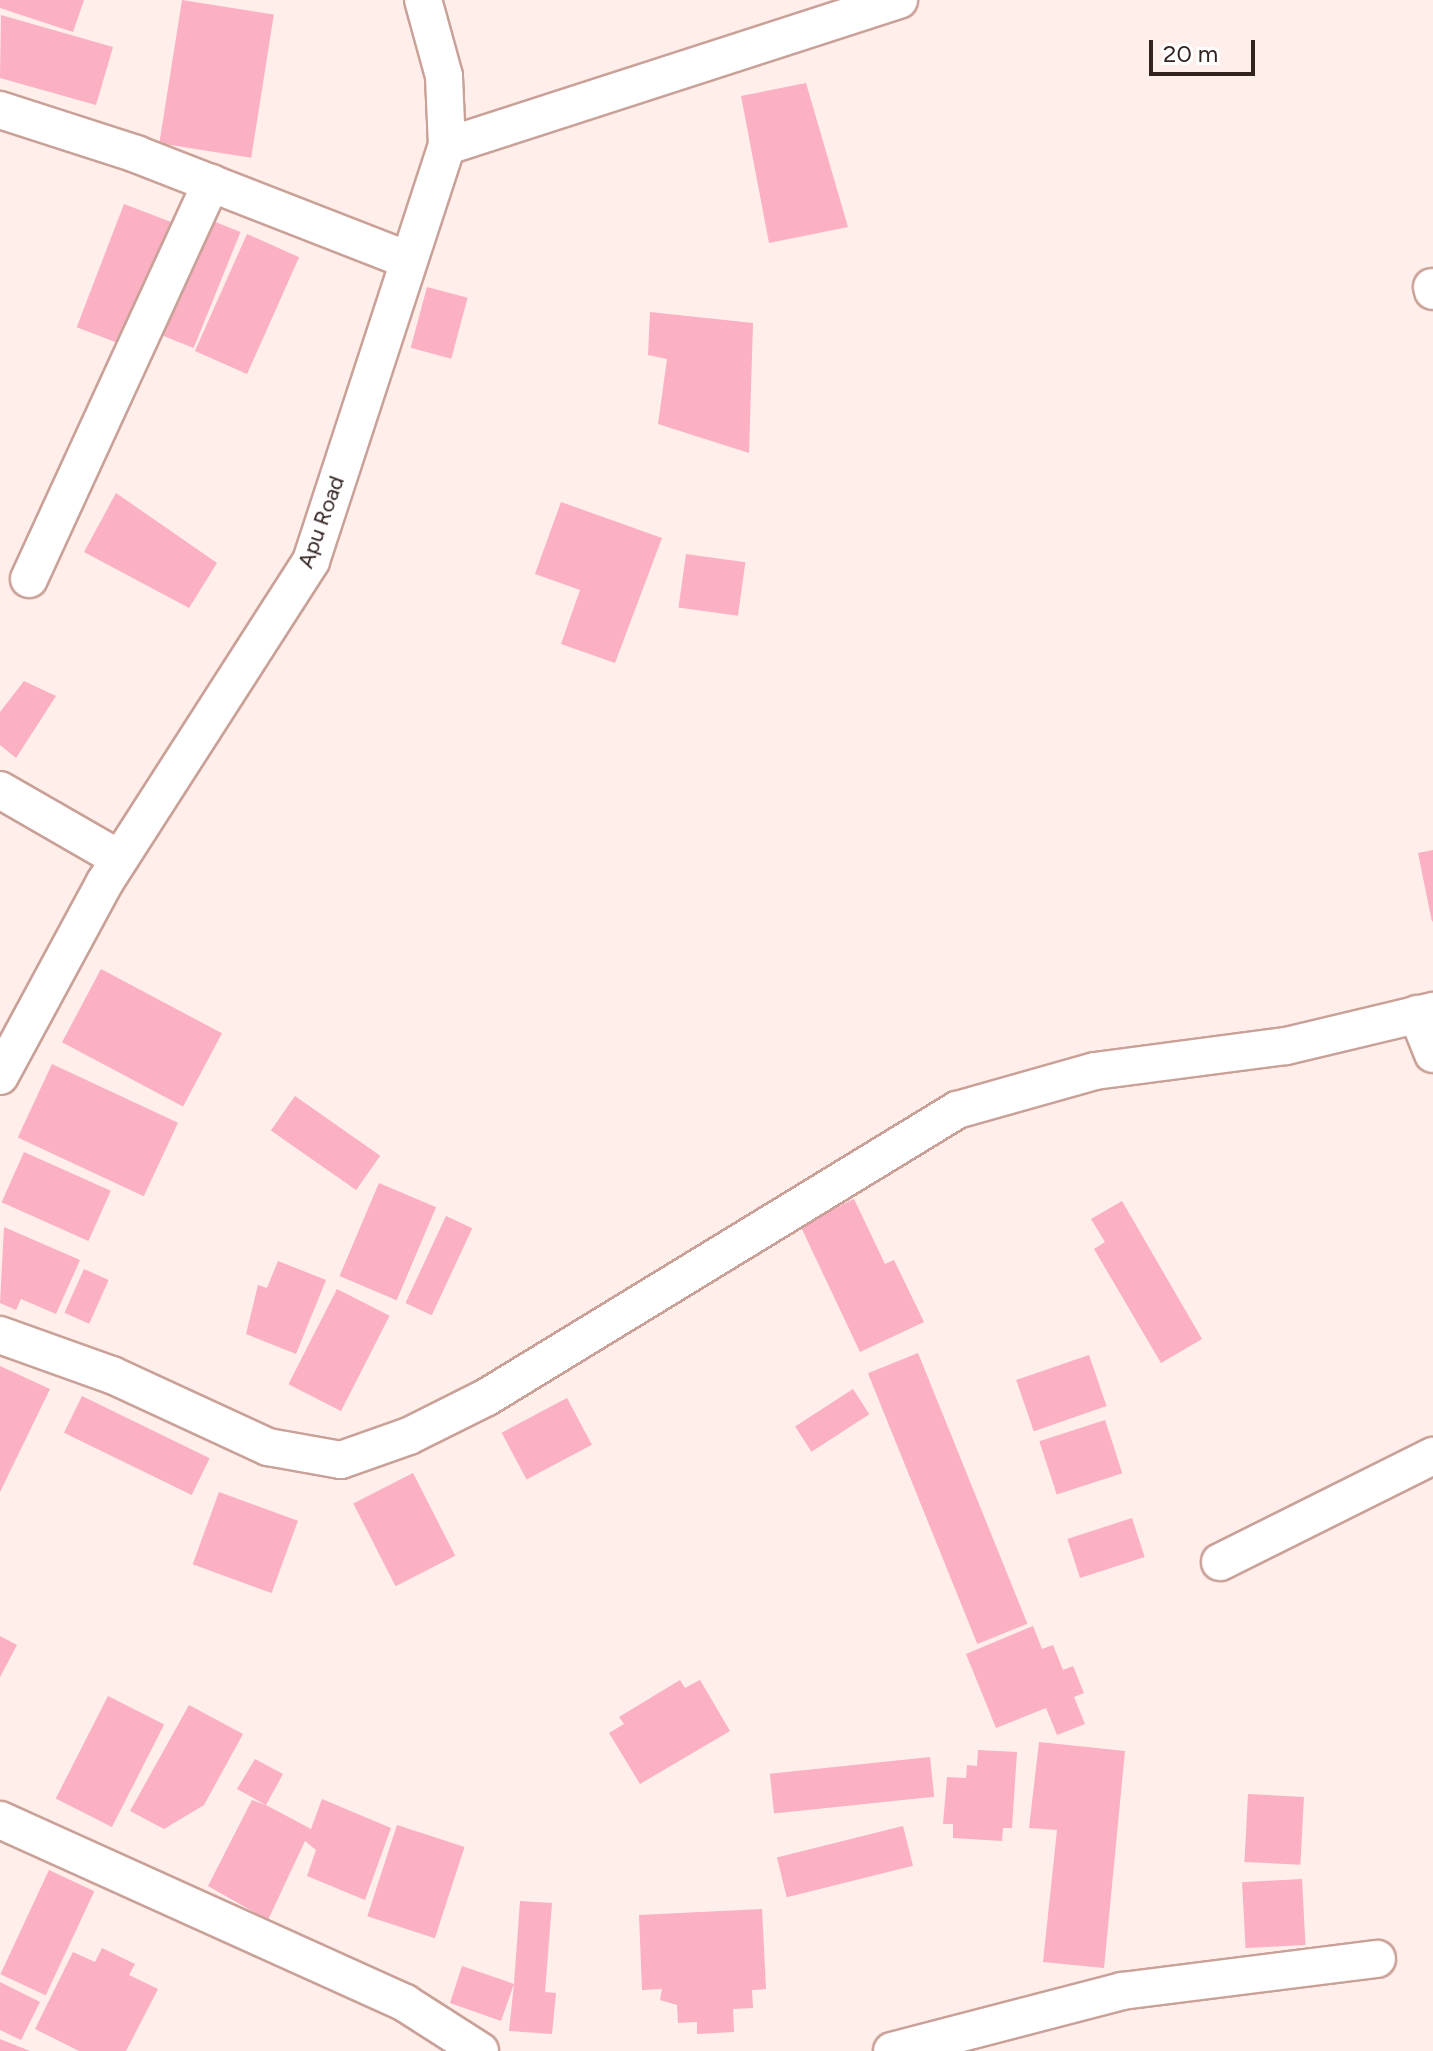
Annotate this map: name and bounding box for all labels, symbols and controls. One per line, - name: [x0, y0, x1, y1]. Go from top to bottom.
- scale bar: [1153, 24, 1259, 74]
- text: 20 m: [1163, 39, 1218, 68]
- street label: Apu Road: [292, 472, 350, 572]

